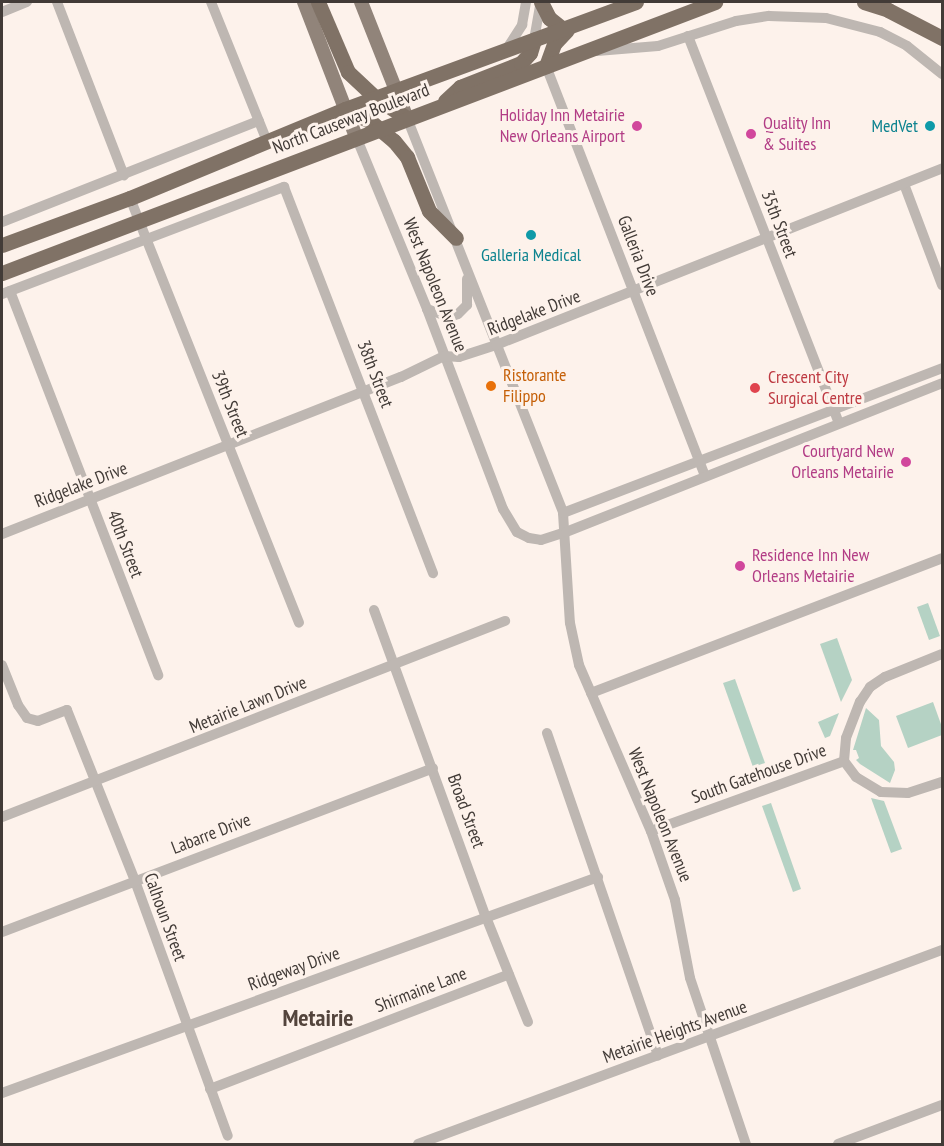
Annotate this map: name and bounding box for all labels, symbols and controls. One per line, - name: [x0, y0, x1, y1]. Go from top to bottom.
- street label: North Causeway Boulevard: [269, 79, 433, 159]
- place label: Holiday Inn Metairie New Orleans Airport: [499, 105, 625, 148]
- place label: Quality Inn & Suites: [763, 113, 831, 156]
- place label: MedVet: [871, 115, 918, 137]
- marker: Holiday Inn Metairie New Orleans Airport: [630, 119, 644, 133]
- marker: MedVet: [923, 119, 937, 133]
- marker: Quality Inn & Suites: [744, 127, 758, 141]
- street label: 35th Street: [756, 187, 802, 261]
- street label: Galleria Drive: [613, 213, 663, 299]
- street label: West Napoleon Avenue: [398, 215, 472, 355]
- marker: Galleria Medical: [524, 228, 538, 242]
- place label: Galleria Medical: [481, 244, 581, 266]
- street label: Ridgelake Drive: [485, 285, 583, 341]
- street label: 38th Street: [352, 337, 398, 411]
- place label: Ristorante Filippo: [503, 365, 566, 407]
- street label: 39th Street: [207, 367, 253, 441]
- place label: Crescent City Surgical Centre: [768, 367, 862, 410]
- marker: Ristorante Filippo: [484, 379, 498, 393]
- marker: Crescent City Surgical Centre: [746, 379, 764, 397]
- place label: Courtyard New Orleans Metairie: [791, 441, 894, 484]
- marker: Courtyard New Orleans Metairie: [899, 455, 913, 469]
- street label: Ridgelake Drive: [32, 457, 130, 513]
- street label: 40th Street: [102, 507, 148, 581]
- place label: Residence Inn New Orleans Metairie: [752, 545, 869, 588]
- marker: Residence Inn New Orleans Metairie: [733, 559, 747, 573]
- street label: Metairie Lawn Drive: [186, 672, 310, 738]
- street label: South Gatehouse Drive: [689, 740, 829, 808]
- street label: West Napoleon Avenue: [623, 745, 697, 885]
- street label: Broad Street: [443, 771, 489, 851]
- street label: Labarre Drive: [168, 809, 254, 859]
- street label: Calhoun Street: [139, 870, 191, 964]
- street label: Ridgeway Drive: [245, 942, 343, 996]
- street label: Shirmaine Lane: [372, 963, 470, 1017]
- street label: Metairie Heights Avenue: [600, 996, 750, 1068]
- district label: Metairie: [282, 1004, 354, 1032]

